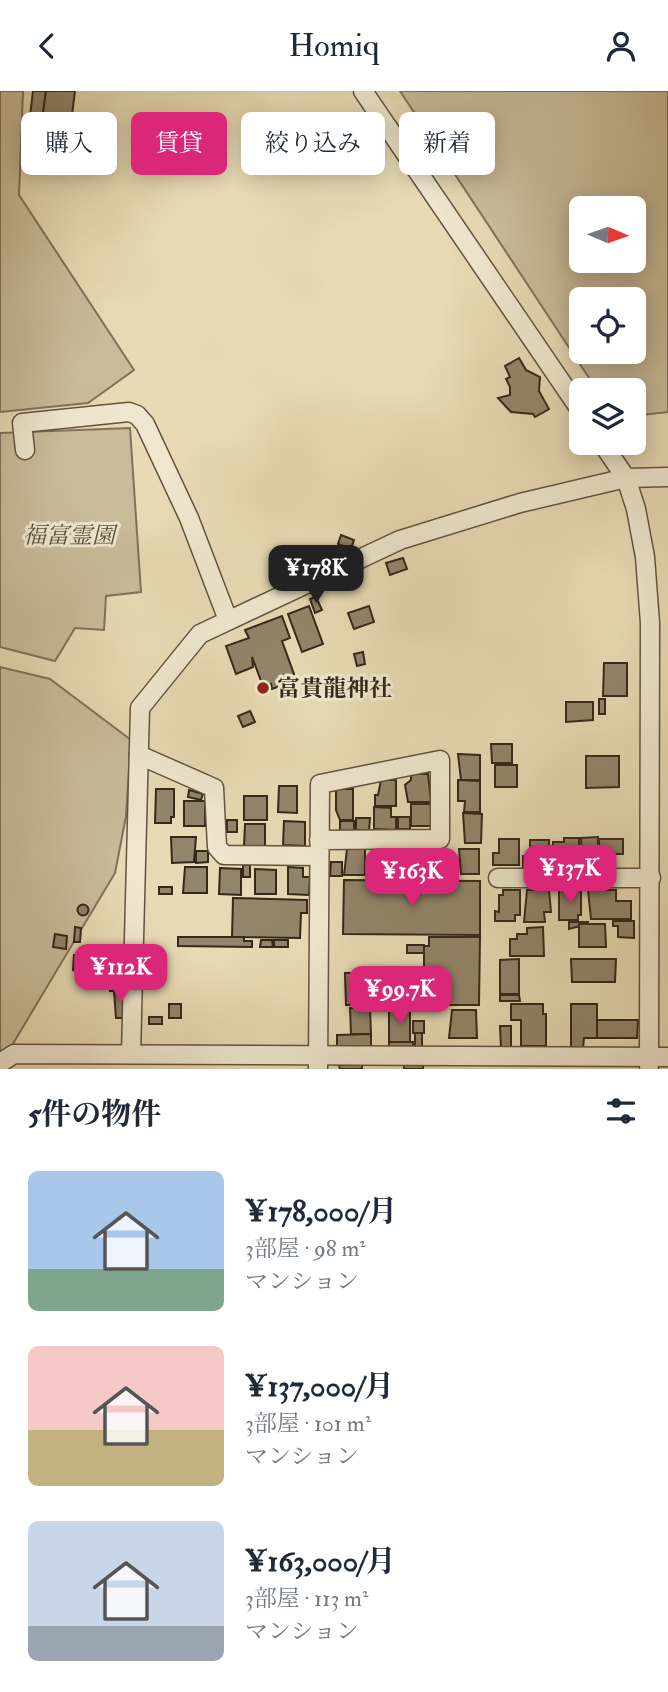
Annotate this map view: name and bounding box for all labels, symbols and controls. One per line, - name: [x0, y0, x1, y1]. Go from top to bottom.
- text: Homiq: [288, 26, 380, 66]
- icon: back: [28, 27, 66, 65]
- icon: person: [602, 27, 640, 65]
- chip: 購入: [21, 112, 117, 175]
- chip: 賃貸: [131, 112, 227, 175]
- chip: 絞り込み: [241, 112, 385, 175]
- chip: 新着: [399, 112, 495, 175]
- north arrow: [569, 196, 646, 273]
- map controls: [569, 196, 646, 455]
- button: locate: [569, 287, 646, 364]
- button: layers: [569, 378, 646, 455]
- park label: 福富霊園: [23, 521, 119, 550]
- pin: ¥178K: [267, 545, 365, 605]
- text: ¥178K: [285, 553, 347, 582]
- place label: 富貴龍神社: [277, 674, 392, 703]
- marker: 富貴龍神社: [255, 680, 271, 696]
- pin: ¥137K: [521, 845, 619, 905]
- pin: ¥163K: [363, 849, 461, 908]
- text: ¥137K: [540, 853, 600, 882]
- text: ¥163K: [381, 856, 443, 885]
- pin: ¥112K: [72, 944, 170, 1004]
- text: ¥112K: [90, 952, 152, 981]
- pin: ¥99.7K: [343, 967, 457, 1026]
- text: ¥99.7K: [364, 974, 436, 1003]
- icon: filters: [602, 1092, 640, 1130]
- text: 5件の物件: [28, 1096, 161, 1133]
- text: ¥178,000/月: [245, 1193, 397, 1230]
- icon: home: [84, 1199, 168, 1283]
- text: 3部屋 · 98 m²: [245, 1234, 366, 1263]
- text: マンション: [245, 1267, 359, 1296]
- text: ¥137,000/月: [245, 1368, 394, 1405]
- icon: home: [84, 1374, 168, 1458]
- text: 3部屋 · 101 m²: [245, 1409, 371, 1438]
- text: マンション: [245, 1442, 359, 1471]
- text: ¥163,000/月: [245, 1543, 396, 1580]
- icon: home: [84, 1549, 168, 1633]
- text: 3部屋 · 113 m²: [245, 1584, 368, 1613]
- text: マンション: [245, 1617, 359, 1646]

